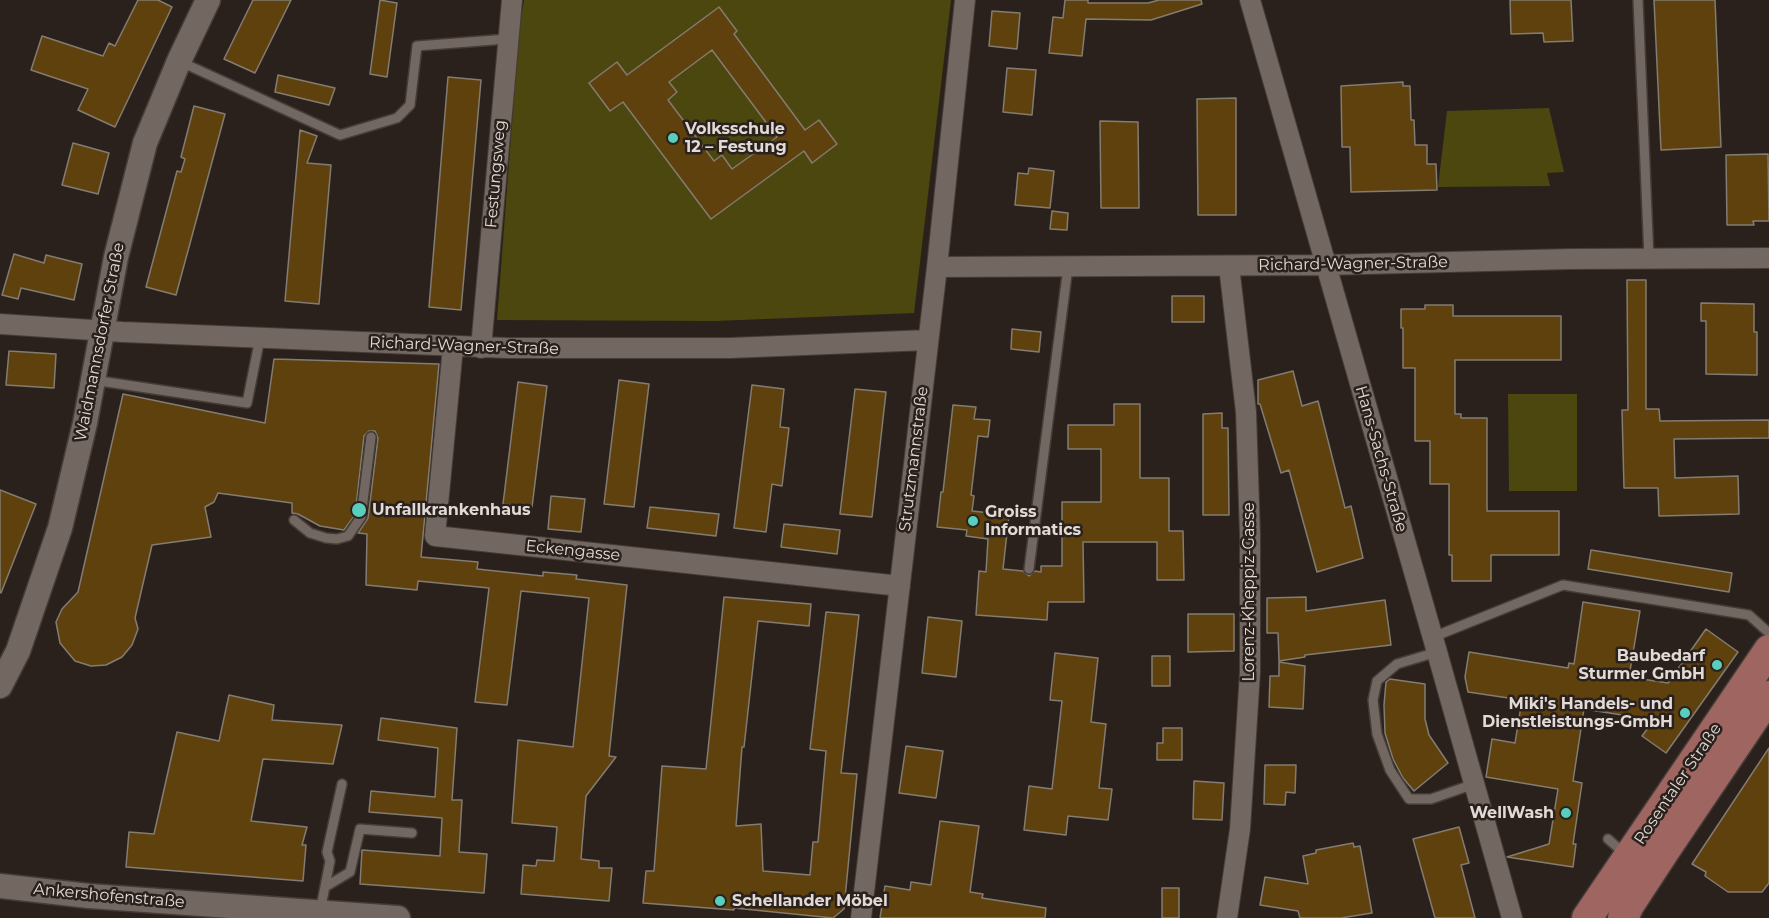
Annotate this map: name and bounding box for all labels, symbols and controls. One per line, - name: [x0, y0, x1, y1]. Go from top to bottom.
- street label: Festungsweg: [482, 119, 510, 229]
- place label: Volksschule 12 – Festung: [685, 119, 787, 157]
- marker: Volksschule 12 – Festung: [666, 131, 680, 145]
- street label: Waidmannsdorfer Straße: [71, 241, 129, 443]
- street label: Richard-Wagner-Straße: [1258, 253, 1448, 275]
- street label: Richard-Wagner-Straße: [369, 333, 559, 359]
- street label: Hans-Sachs-Straße: [1351, 384, 1411, 534]
- street label: Strutzmannstraße: [896, 385, 932, 533]
- place label: Unfallkrankenhaus: [372, 500, 530, 520]
- marker: Unfallkrankenhaus: [350, 501, 368, 519]
- place label: Groiss Informatics: [985, 502, 1081, 540]
- street label: Lorenz-Kheppiz-Gasse: [1239, 502, 1259, 682]
- marker: Groiss Informatics: [966, 514, 980, 528]
- street label: Eckengasse: [525, 536, 621, 566]
- place label: Baubedarf Sturmer GmbH: [1579, 646, 1705, 684]
- marker: Baubedarf Sturmer GmbH: [1710, 658, 1724, 672]
- place label: Miki's Handels- und Dienstleistungs-GmbH: [1482, 694, 1673, 732]
- marker: Miki's Handels- und Dienstleistungs-GmbH: [1678, 706, 1692, 720]
- street label: Rosentaler Straße: [1630, 720, 1726, 848]
- place label: WellWash: [1469, 803, 1554, 823]
- marker: WellWash: [1559, 806, 1573, 820]
- street label: Ankershofenstraße: [33, 880, 185, 912]
- place label: Schellander Möbel: [732, 891, 888, 911]
- marker: Schellander Möbel: [713, 894, 727, 908]

